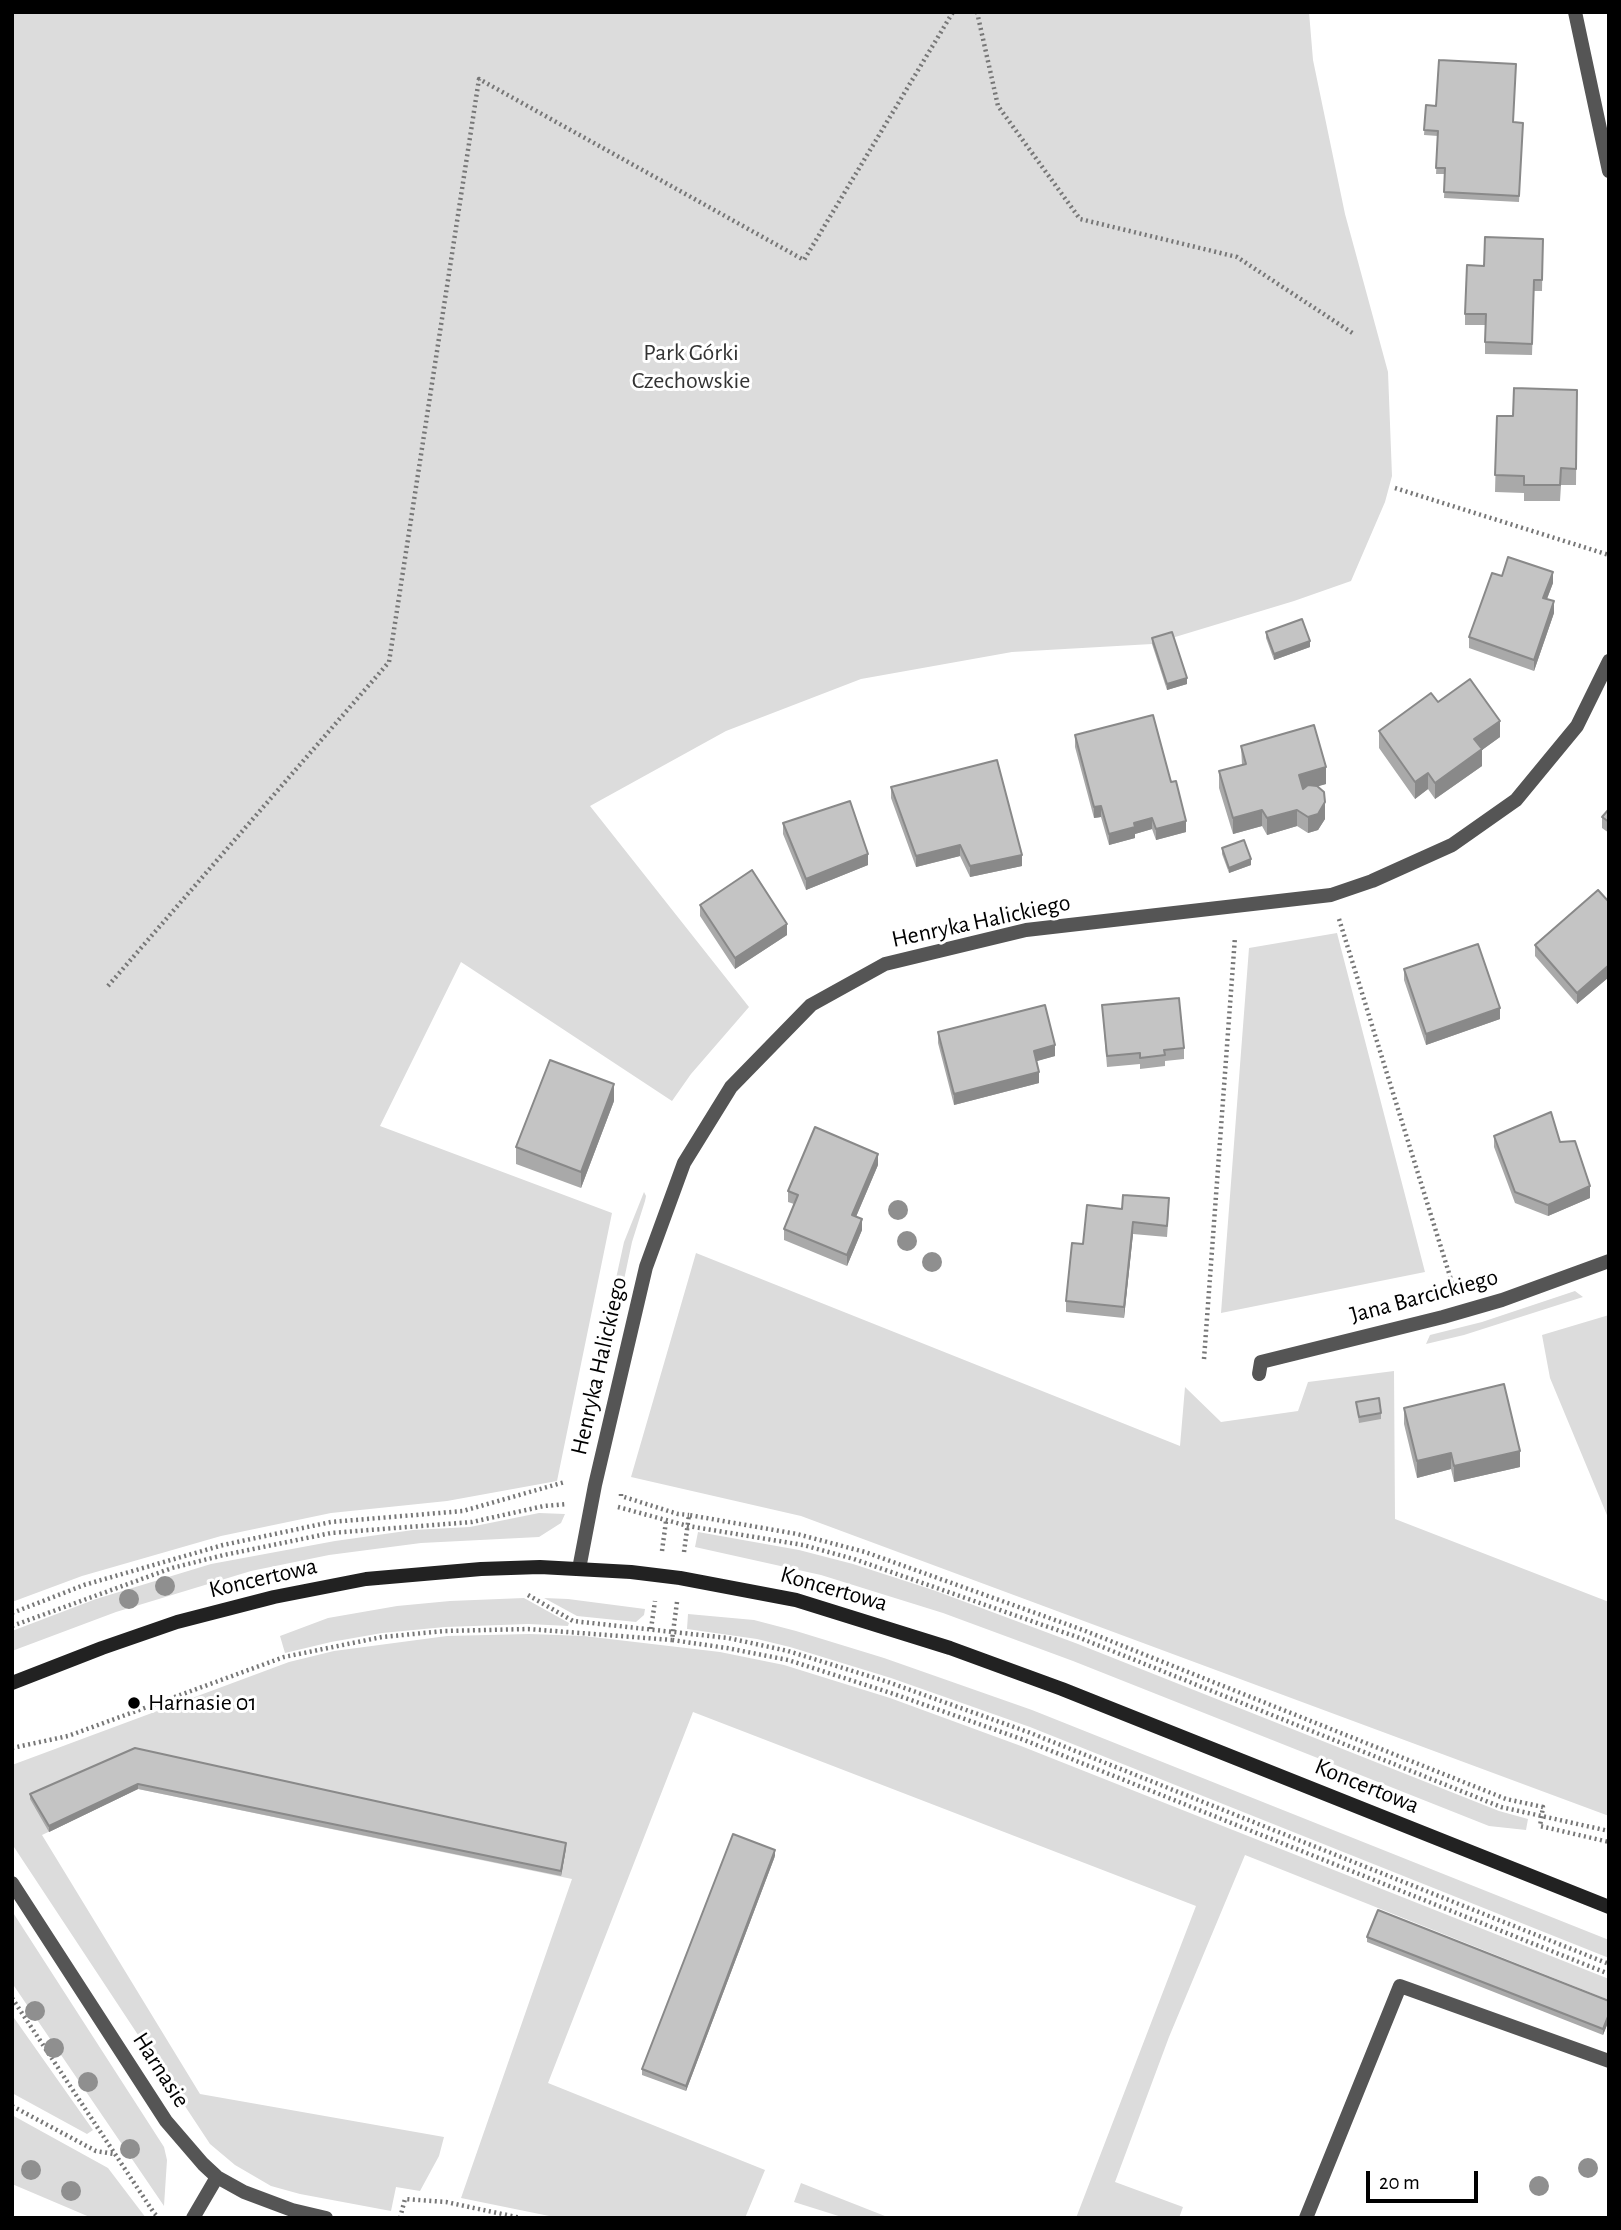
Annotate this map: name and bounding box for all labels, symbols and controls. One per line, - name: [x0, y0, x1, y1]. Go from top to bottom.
- park label: Park Górki Czechowskie: [632, 339, 750, 395]
- street label: Henryka Halickiego: [889, 888, 1073, 954]
- street label: Jana Barcickiego: [1347, 1262, 1501, 1330]
- street label: Henryka Halickiego: [564, 1274, 634, 1458]
- street label: Koncertowa: [206, 1552, 320, 1604]
- street label: Koncertowa: [777, 1560, 891, 1618]
- place label: Harnasie 01: [148, 1689, 257, 1717]
- marker: Harnasie 01: [126, 1695, 142, 1711]
- street label: Koncertowa: [1311, 1752, 1423, 1820]
- street label: Harnasie: [126, 2027, 196, 2113]
- scale bar: [1369, 2156, 1481, 2200]
- text: 20 m: [1379, 2172, 1420, 2193]

